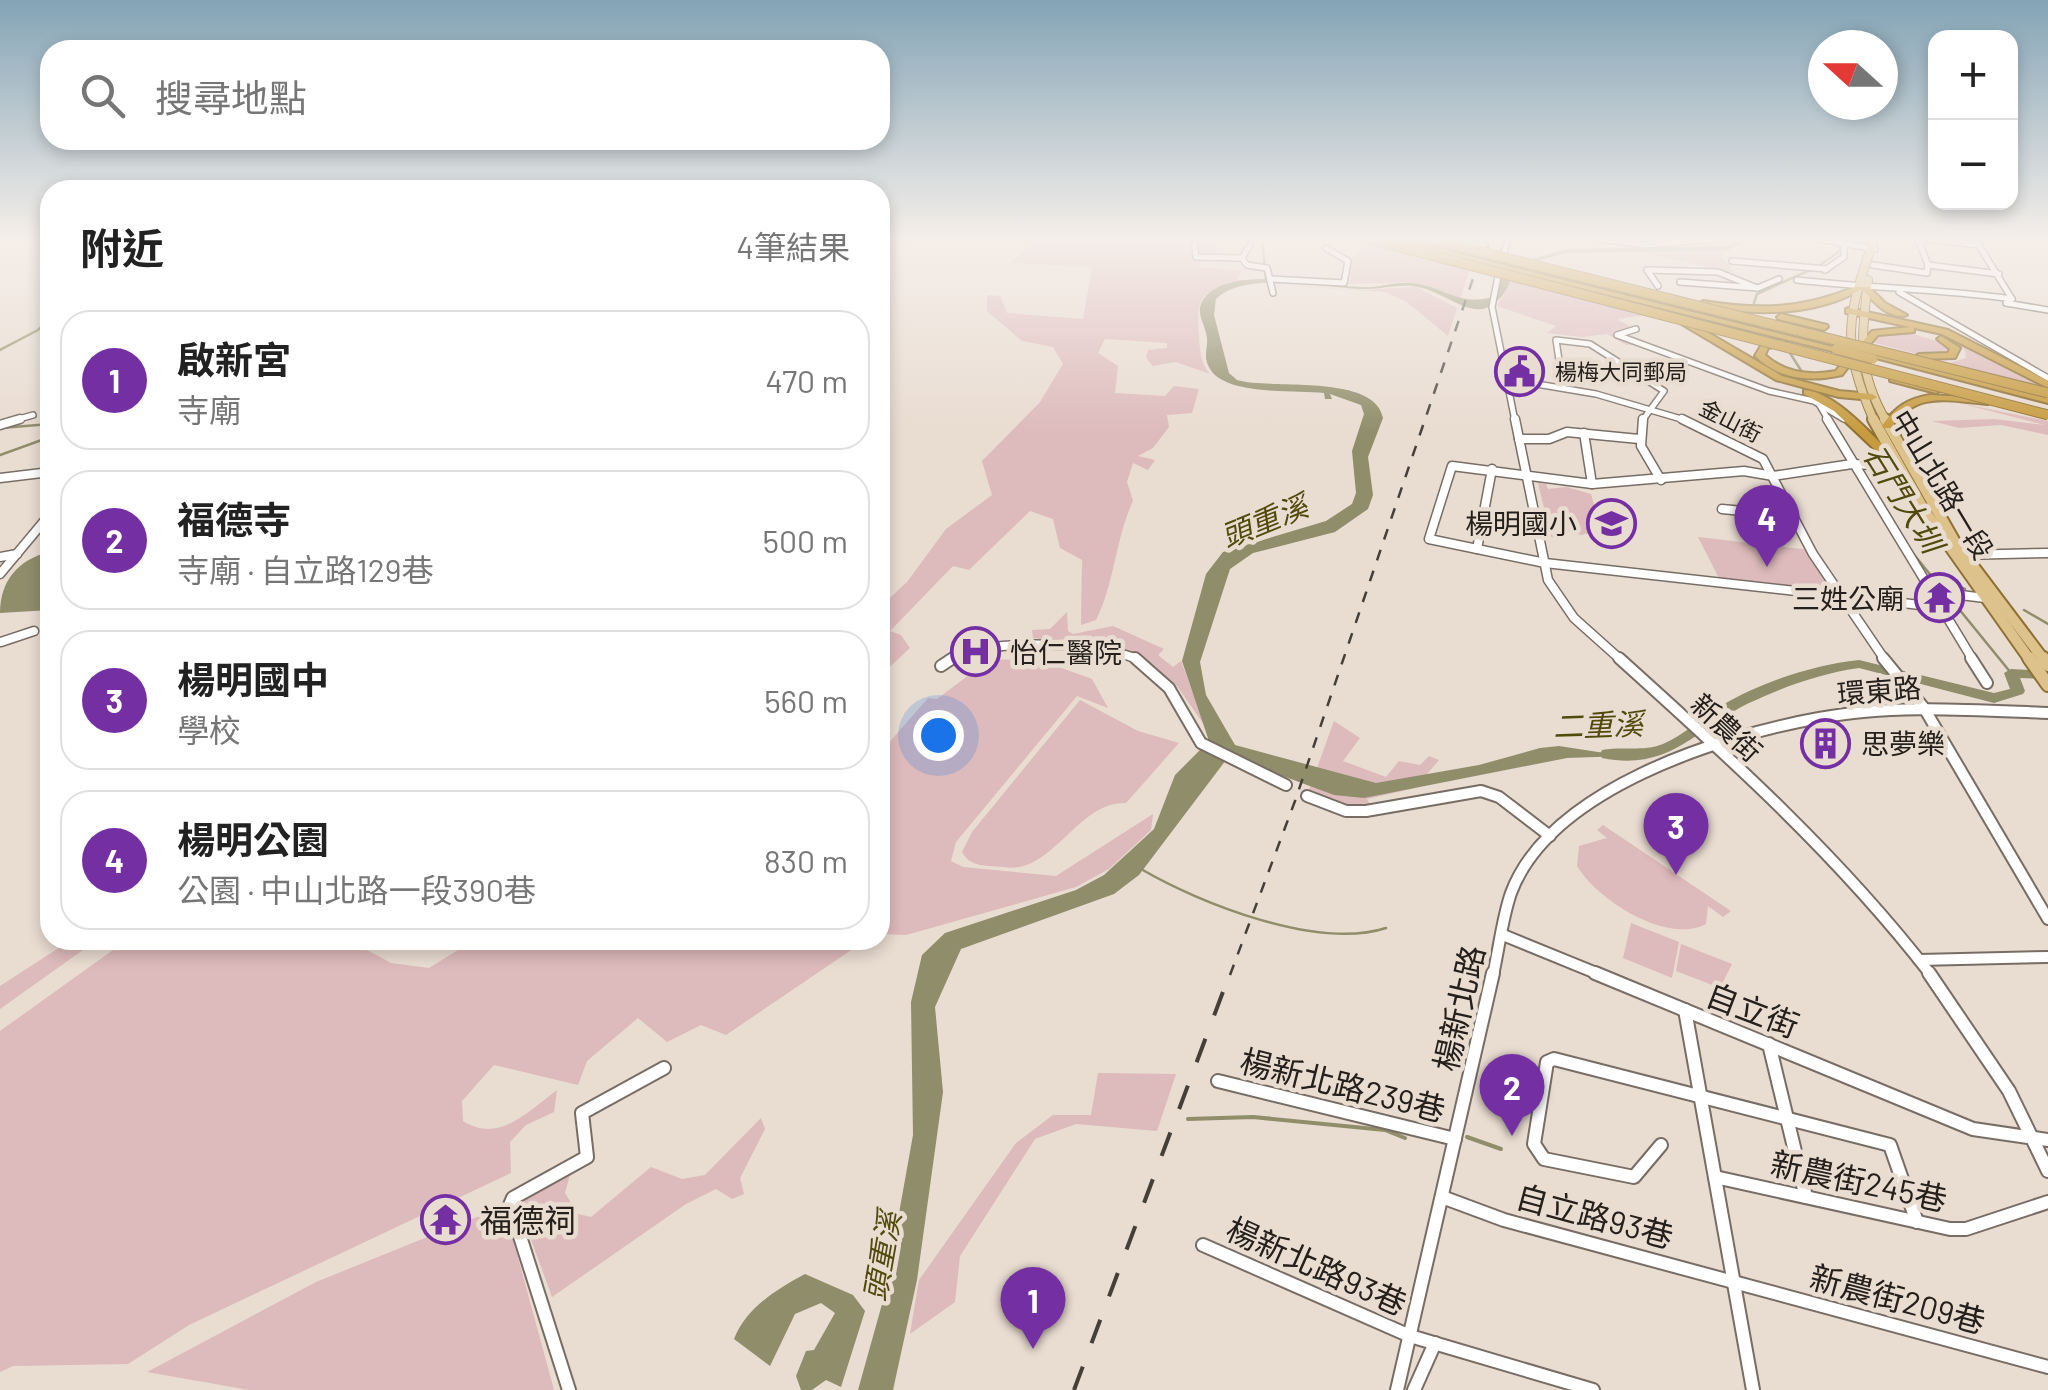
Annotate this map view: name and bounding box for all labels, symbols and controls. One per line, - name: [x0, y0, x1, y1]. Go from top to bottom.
- north arrow: [1808, 30, 1898, 120]
- map controls: [1928, 30, 2018, 210]
- button: +: [1928, 30, 2018, 120]
- search box: [40, 40, 890, 150]
- icon: search: [75, 68, 130, 123]
- text: 搜尋地點: [155, 74, 307, 120]
- button: −: [1928, 120, 2018, 210]
- text: 附近: [80, 222, 164, 272]
- text: 4筆結果: [736, 227, 850, 265]
- text: 啟新宮: [177, 336, 291, 382]
- public building icon: 楊梅大同郵局: [1494, 345, 1546, 397]
- place label: 楊梅大同郵局: [1555, 358, 1687, 384]
- text: 1: [109, 361, 120, 399]
- text: 470 m: [765, 361, 848, 399]
- text: 寺廟: [177, 390, 241, 428]
- street label: 金山街: [1696, 393, 1766, 447]
- street label: 中山北路一段: [1885, 403, 2001, 565]
- water label: 石門大圳: [1857, 438, 1953, 562]
- pin: 4: [1734, 484, 1800, 567]
- water label: 頭重溪: [1216, 485, 1316, 554]
- text: 福德寺: [177, 496, 291, 542]
- school or university icon: 楊明國小: [1586, 497, 1638, 549]
- place label: 楊明國小: [1465, 506, 1577, 540]
- text: 2: [106, 521, 123, 559]
- text: 500 m: [763, 521, 848, 559]
- text: 寺廟 · 自立路129巷: [177, 550, 434, 588]
- temple icon: 三姓公廟: [1913, 572, 1965, 624]
- place label: 三姓公廟: [1792, 581, 1904, 615]
- hospital icon: 怡仁醫院: [949, 626, 1001, 678]
- place label: 怡仁醫院: [1010, 635, 1122, 669]
- text: 楊明國中: [177, 656, 329, 702]
- street label: 環東路: [1836, 669, 1922, 711]
- text: 3: [106, 681, 123, 719]
- text: 560 m: [764, 681, 848, 719]
- street label: 新農街: [1685, 686, 1769, 768]
- water label: 二重溪: [1552, 704, 1648, 744]
- text: 學校: [177, 710, 241, 748]
- your location: [913, 710, 964, 761]
- building icon: 思夢樂: [1800, 717, 1852, 769]
- place label: 思夢樂: [1861, 726, 1945, 760]
- pin: 3: [1644, 792, 1708, 875]
- text: 楊明公園: [177, 816, 329, 862]
- text: 4: [105, 841, 124, 879]
- text: 830 m: [764, 841, 848, 879]
- text: 公園 · 中山北路一段390巷: [177, 870, 536, 908]
- street label: 楊新北路: [1425, 941, 1491, 1075]
- street label: 自立街: [1701, 974, 1805, 1044]
- street label: 楊新北路239巷: [1236, 1040, 1450, 1128]
- pin: 2: [1480, 1054, 1544, 1136]
- street label: 新農街245巷: [1767, 1143, 1951, 1217]
- street label: 自立路93巷: [1512, 1176, 1678, 1254]
- temple icon: 福德祠: [419, 1193, 471, 1245]
- place label: 福德祠: [480, 1200, 576, 1238]
- water label: 頭重溪: [855, 1205, 907, 1303]
- street label: 楊新北路93巷: [1221, 1208, 1413, 1322]
- street label: 新農街209巷: [1806, 1256, 1990, 1340]
- pin: 1: [1000, 1266, 1066, 1349]

